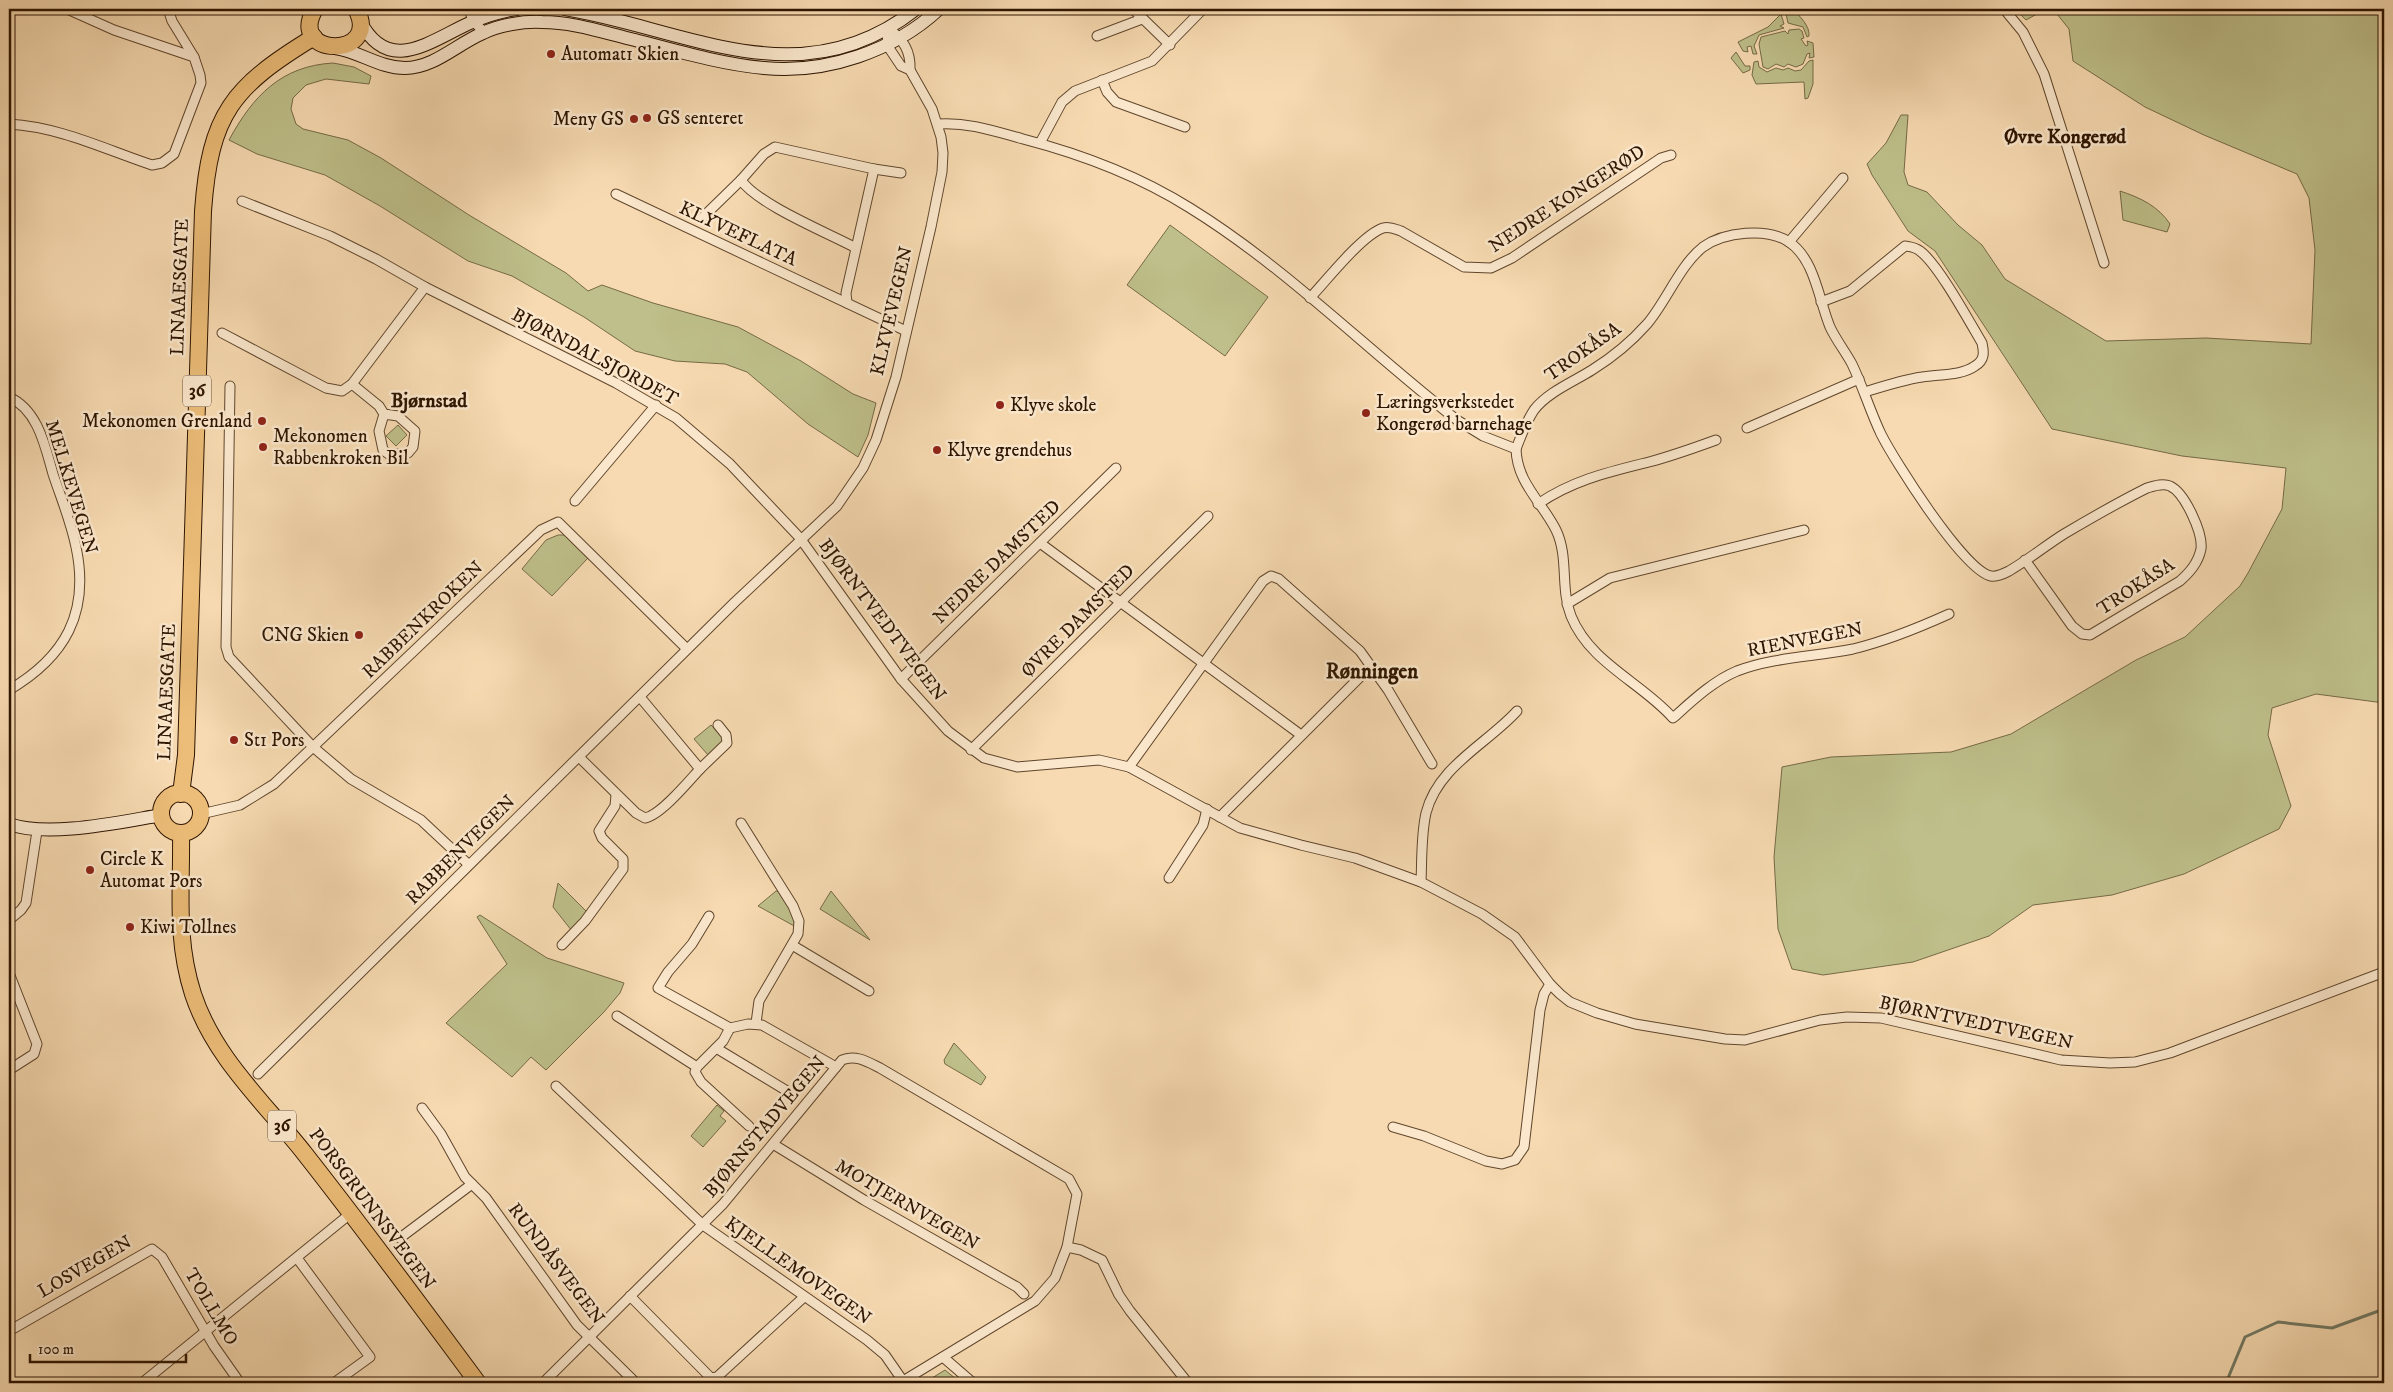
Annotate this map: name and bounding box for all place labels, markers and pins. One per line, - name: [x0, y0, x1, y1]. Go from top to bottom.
- place label: Automat1 Skien: [561, 43, 679, 66]
- marker: Automat1 Skien: [545, 48, 557, 60]
- place label: GS senteret: [657, 107, 743, 130]
- place label: Meny GS: [553, 108, 624, 131]
- marker: GS senteret: [641, 112, 653, 124]
- marker: Meny GS: [628, 113, 640, 125]
- place label: Læringsverkstedet Kongerød barnehage: [1376, 391, 1532, 436]
- place label: Klyve skole: [1010, 394, 1096, 417]
- marker: Klyve skole: [994, 399, 1006, 411]
- marker: Læringsverkstedet Kongerød barnehage: [1360, 407, 1372, 419]
- place label: Mekonomen Grenland: [82, 410, 253, 433]
- marker: Mekonomen Grenland: [256, 415, 268, 427]
- place label: Mekonomen Rabbenkroken Bil: [273, 425, 409, 470]
- place label: Klyve grendehus: [947, 439, 1072, 462]
- marker: Mekonomen Rabbenkroken Bil: [257, 441, 269, 453]
- marker: Klyve grendehus: [931, 444, 943, 456]
- place label: CNG Skien: [262, 624, 349, 647]
- marker: CNG Skien: [353, 629, 365, 641]
- place label: St1 Pors: [244, 729, 304, 752]
- marker: St1 Pors: [228, 734, 240, 746]
- place label: Circle K Automat Pors: [100, 848, 202, 893]
- marker: Circle K Automat Pors: [84, 864, 96, 876]
- place label: Kiwi Tollnes: [140, 916, 236, 939]
- marker: Kiwi Tollnes: [124, 921, 136, 933]

